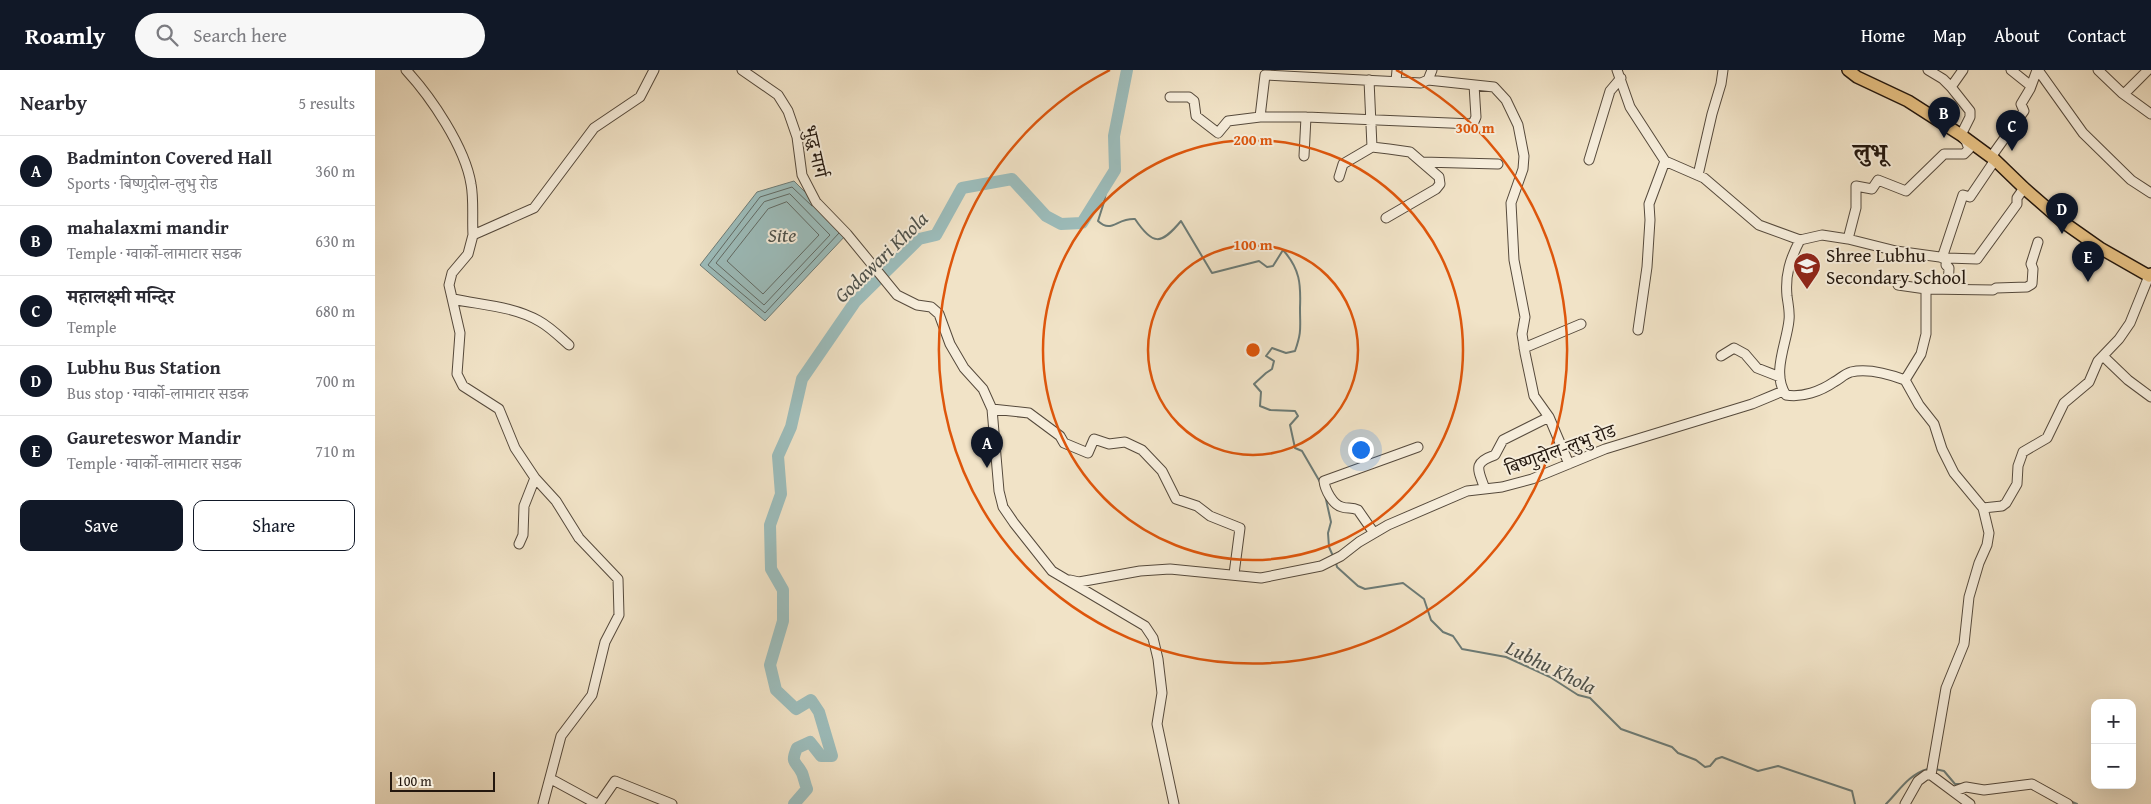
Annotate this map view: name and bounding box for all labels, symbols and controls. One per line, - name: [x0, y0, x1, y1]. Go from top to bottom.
- search box: [135, 13, 485, 58]
- text: Roamly: [25, 18, 105, 53]
- icon: search: [153, 21, 181, 49]
- text: Search here: [193, 21, 287, 49]
- text: Home: [1861, 22, 1905, 49]
- text: Map: [1933, 22, 1966, 49]
- text: About: [1994, 22, 2040, 49]
- text: Contact: [2068, 22, 2126, 49]
- text: Nearby: [20, 87, 87, 118]
- text: 5 results: [298, 91, 355, 115]
- pin: B: [1928, 97, 1960, 138]
- pin: C: [1996, 110, 2028, 151]
- text: 300 m: [1455, 117, 1495, 138]
- street label: भुद्ध मार्ग: [796, 122, 836, 181]
- text: 200 m: [1233, 129, 1273, 150]
- district label: लुभू: [1851, 134, 1891, 169]
- text: Badminton Covered Hall: [67, 143, 272, 171]
- text: A: [31, 159, 41, 183]
- text: 360 m: [315, 159, 355, 183]
- text: Sports · बिष्णुदोल-लुभु रोड: [67, 171, 218, 195]
- pin: D: [2046, 193, 2078, 234]
- water label: Godawari Khola: [827, 204, 935, 309]
- text: mahalaxmi mandir: [67, 213, 229, 241]
- water label: Site: [768, 220, 796, 249]
- text: B: [31, 229, 41, 253]
- text: 630 m: [315, 229, 355, 253]
- text: 100 m: [1233, 234, 1273, 255]
- text: Temple · ग्वार्को-लामाटार सडक: [67, 241, 242, 265]
- place label: Shree Lubhu Secondary School: [1826, 241, 1966, 291]
- pin: E: [2072, 241, 2104, 282]
- school or university icon: Shree Lubhu Secondary School: [1792, 251, 1822, 290]
- text: महालक्ष्मी मन्दिर: [67, 282, 175, 310]
- text: C: [31, 299, 41, 323]
- text: 680 m: [315, 299, 355, 323]
- text: Temple: [67, 315, 117, 339]
- centre of rings: [1244, 341, 1262, 359]
- text: Lubhu Bus Station: [67, 353, 221, 381]
- text: D: [31, 369, 41, 393]
- text: 700 m: [315, 369, 355, 393]
- text: Bus stop · ग्वार्को-लामाटार सडक: [67, 381, 248, 405]
- street label: बिष्णुदोल-लुभु रोड: [1500, 416, 1620, 482]
- text: Gaureteswor Mandir: [67, 423, 241, 451]
- pin: A: [971, 427, 1003, 468]
- your location: [1348, 437, 1374, 463]
- text: E: [32, 439, 40, 463]
- text: 710 m: [315, 439, 355, 463]
- text: Temple · ग्वार्को-लामाटार सडक: [67, 451, 242, 475]
- button: Save: [20, 500, 183, 551]
- button: Share: [193, 500, 355, 551]
- water label: Lubhu Khola: [1500, 632, 1602, 701]
- map controls: [2091, 699, 2136, 789]
- button: +: [2091, 699, 2136, 744]
- button: −: [2091, 744, 2136, 789]
- scale bar: [390, 769, 495, 792]
- text: 100 m: [397, 771, 432, 791]

